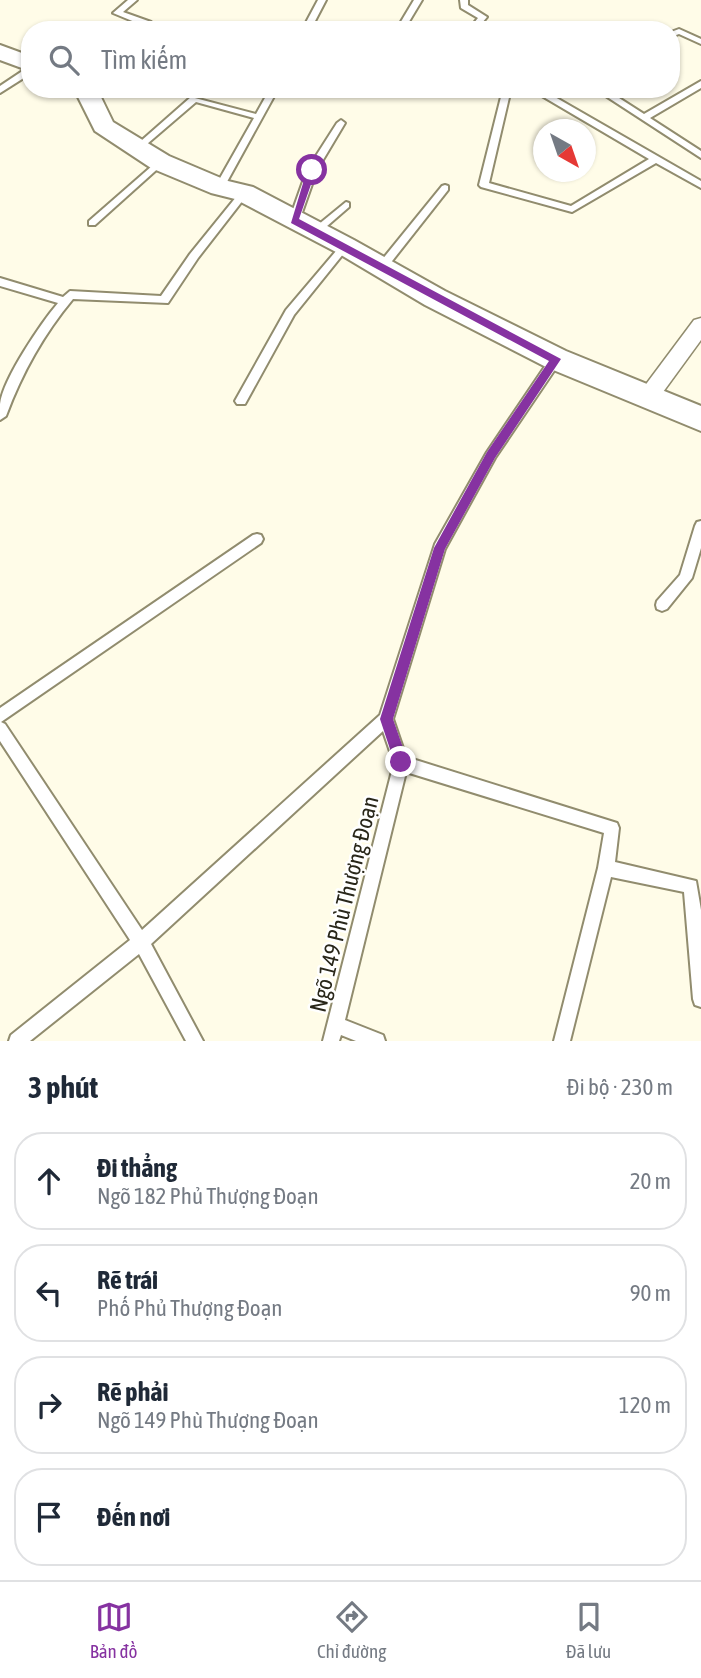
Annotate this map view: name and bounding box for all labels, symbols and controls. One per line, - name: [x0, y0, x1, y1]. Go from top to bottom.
- search box: [21, 21, 680, 98]
- icon: search: [45, 41, 83, 79]
- text: Tìm kiếm: [101, 45, 187, 75]
- north arrow: [533, 119, 596, 182]
- route start: [296, 154, 327, 185]
- route end: [385, 746, 416, 777]
- street label: Ngõ 149 Phù Thượng Đoạn: [305, 793, 383, 1015]
- text: 3 phút: [28, 1070, 98, 1104]
- text: Đi bộ · 230 m: [567, 1074, 673, 1100]
- text: Đi thẳng: [97, 1153, 177, 1183]
- icon: ahead: [30, 1162, 68, 1200]
- text: 20 m: [630, 1168, 671, 1194]
- text: Ngõ 182 Phủ Thượng Đoạn: [97, 1183, 319, 1209]
- text: Rẽ trái: [97, 1265, 158, 1295]
- icon: left: [30, 1274, 68, 1312]
- text: 90 m: [630, 1280, 671, 1306]
- text: Phố Phủ Thượng Đoạn: [97, 1295, 283, 1321]
- text: Rẽ phải: [97, 1377, 168, 1407]
- icon: right: [30, 1386, 68, 1424]
- text: 120 m: [619, 1392, 671, 1418]
- text: Ngõ 149 Phù Thượng Đoạn: [97, 1407, 319, 1433]
- icon: arrive: [30, 1498, 68, 1536]
- text: Đến nơi: [97, 1502, 170, 1532]
- tab: Bản đồ: [90, 1598, 137, 1662]
- tab: Chỉ đường: [317, 1598, 386, 1662]
- tab: Đã lưu: [566, 1598, 611, 1662]

